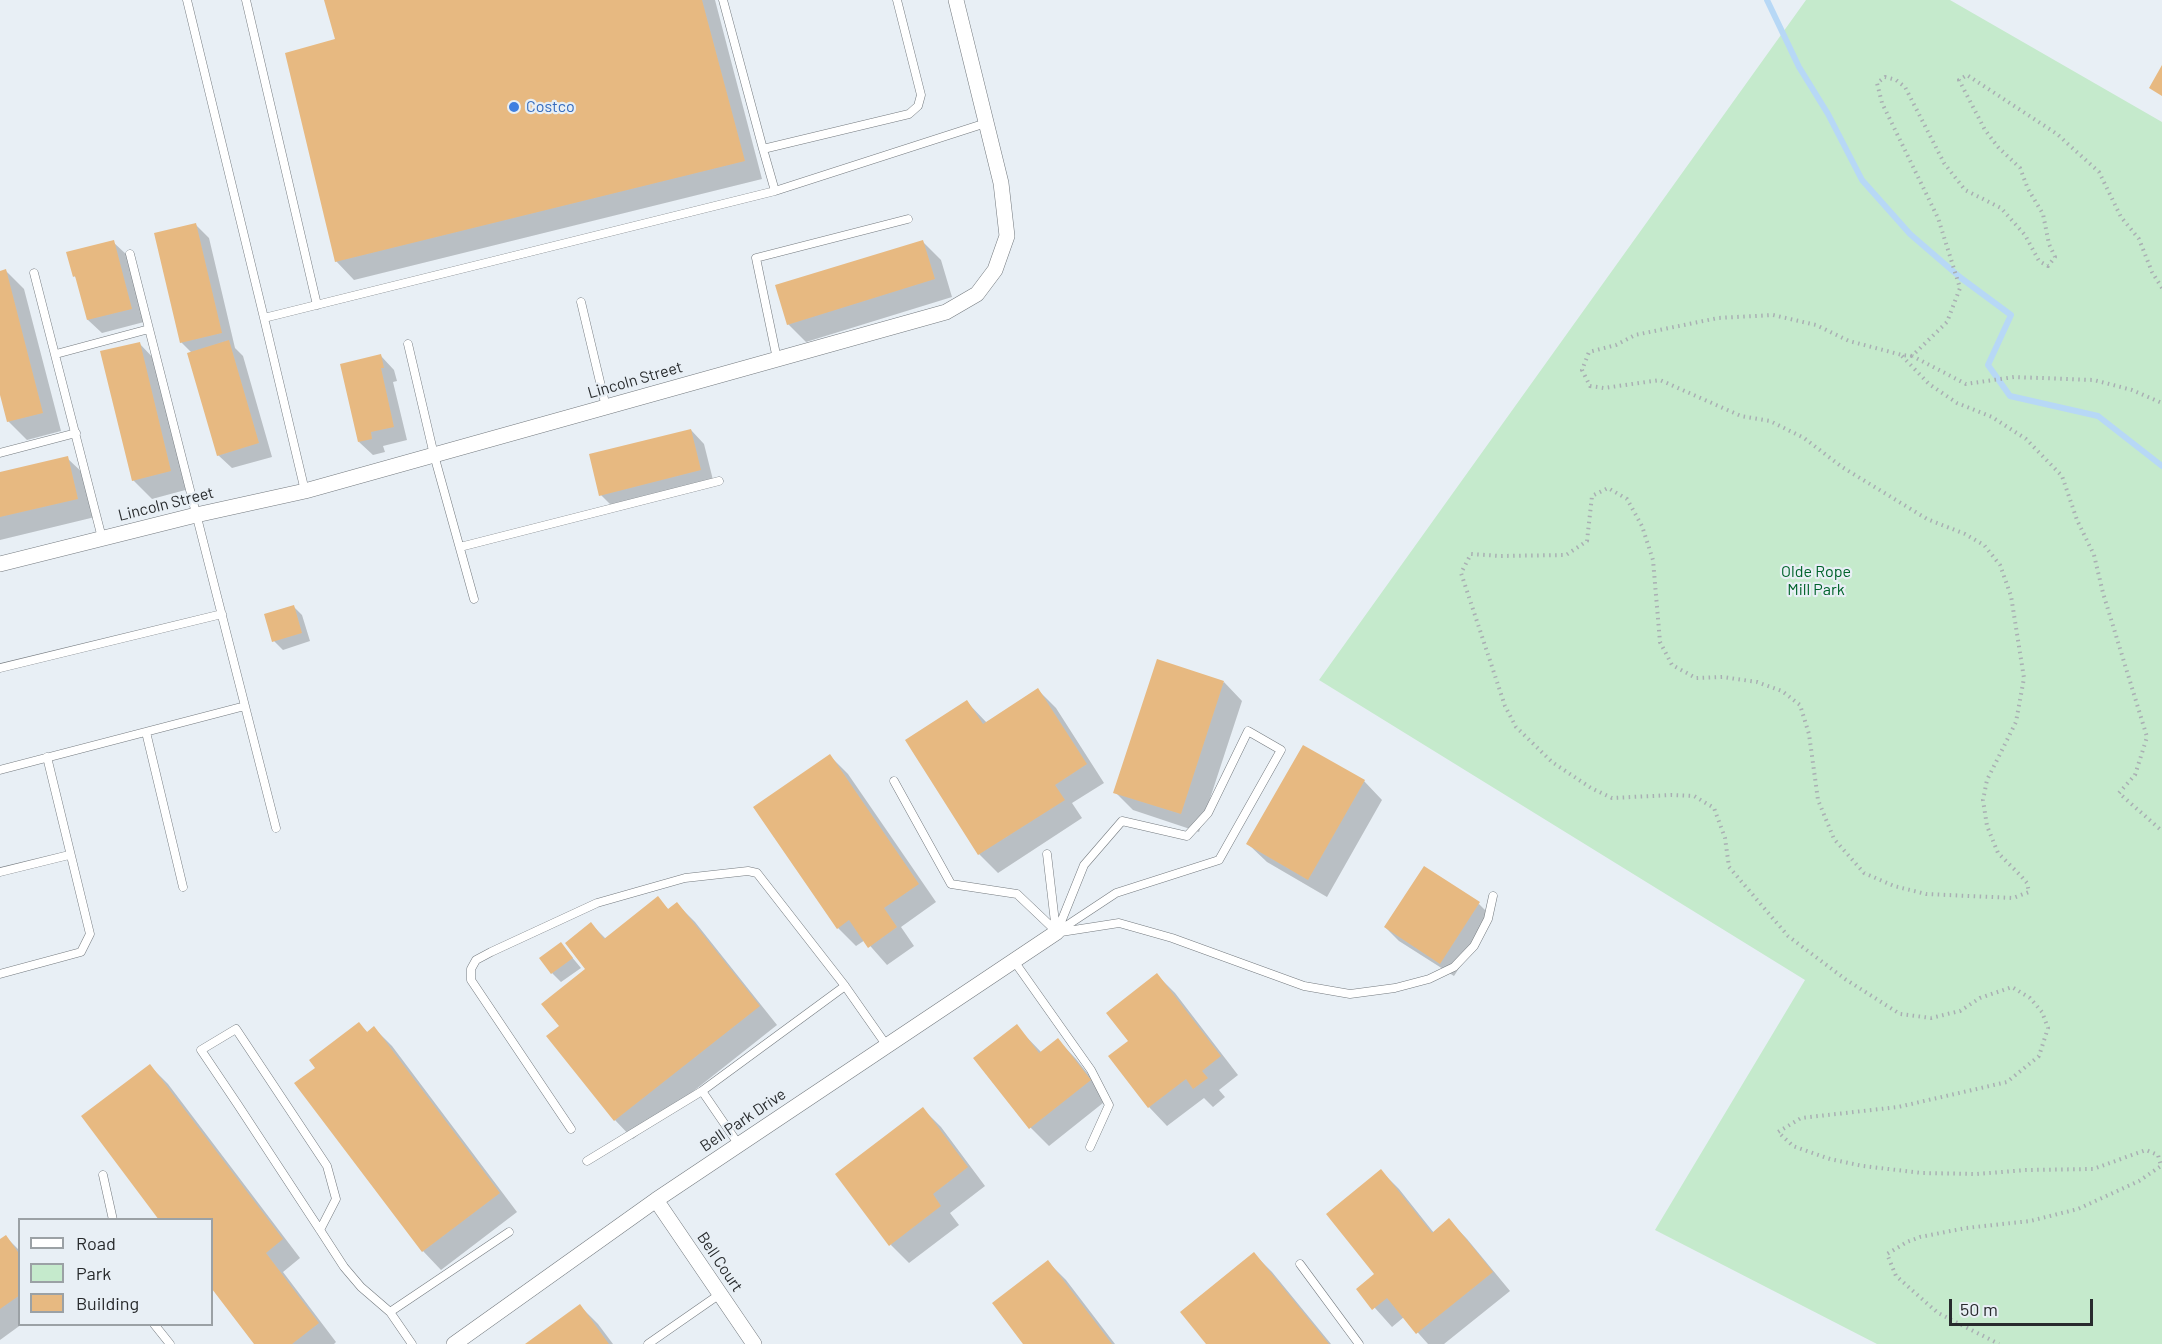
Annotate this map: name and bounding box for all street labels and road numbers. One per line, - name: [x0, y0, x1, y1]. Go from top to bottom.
- street label: Lincoln Street: [585, 357, 685, 403]
- street label: Lincoln Street: [116, 483, 216, 525]
- street label: Bell Park Drive: [696, 1084, 790, 1156]
- street label: Bell Court: [693, 1228, 747, 1296]

